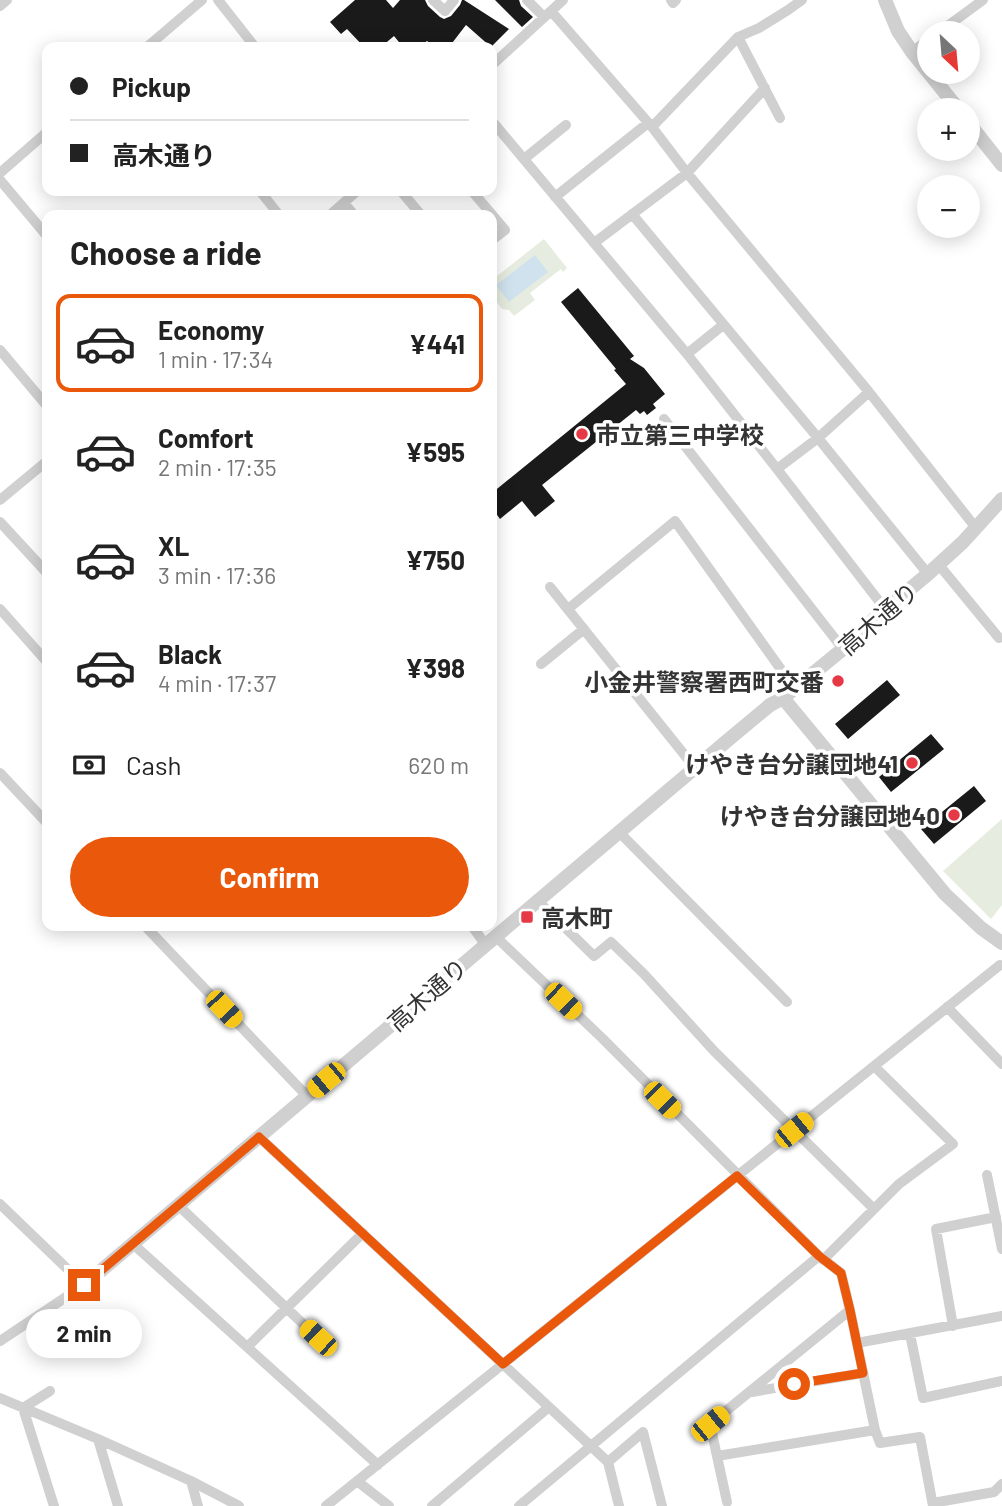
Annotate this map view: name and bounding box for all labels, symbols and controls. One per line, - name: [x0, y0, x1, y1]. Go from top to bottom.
- north arrow: [917, 21, 980, 84]
- map controls: [917, 21, 980, 238]
- text: Pickup: [112, 71, 191, 102]
- button: +: [917, 98, 980, 161]
- text: 高木通り: [112, 139, 216, 170]
- button: −: [917, 175, 980, 238]
- text: Choose a ride: [70, 233, 262, 271]
- icon: car: [74, 312, 137, 375]
- text: Economy: [158, 314, 264, 345]
- text: ¥441: [409, 328, 465, 359]
- text: 1 min · 17:34: [158, 345, 273, 373]
- icon: car: [74, 420, 137, 483]
- place label: 市立第三中学校: [596, 420, 764, 449]
- text: Comfort: [158, 422, 254, 453]
- marker: 市立第三中学校: [574, 426, 590, 442]
- text: ¥595: [405, 436, 465, 467]
- text: 2 min · 17:35: [158, 453, 277, 481]
- icon: car: [74, 528, 137, 591]
- text: XL: [158, 530, 189, 561]
- text: ¥750: [405, 544, 465, 575]
- text: 3 min · 17:36: [158, 561, 276, 589]
- street label: 高木通り: [832, 576, 924, 660]
- icon: car: [74, 636, 137, 699]
- text: Black: [158, 638, 222, 669]
- text: ¥398: [405, 652, 465, 683]
- place label: 小金井警察署西町交番: [584, 667, 824, 696]
- text: 4 min · 17:37: [158, 669, 276, 697]
- marker: 小金井警察署西町交番: [830, 673, 846, 689]
- icon: cash: [70, 746, 108, 784]
- text: Cash: [126, 749, 181, 780]
- place label: けやき台分譲団地41: [685, 749, 898, 778]
- text: 620 m: [408, 751, 469, 779]
- marker: けやき台分譲団地41: [904, 755, 920, 771]
- place label: けやき台分譲団地40: [720, 801, 940, 830]
- marker: けやき台分譲団地40: [946, 807, 962, 823]
- button: Confirm: [70, 837, 469, 917]
- place label: 高木町: [541, 903, 613, 932]
- marker: 高木町: [519, 909, 535, 925]
- street label: 高木通り: [381, 952, 473, 1036]
- car: [541, 979, 586, 1023]
- car: [202, 986, 247, 1032]
- car: [304, 1058, 349, 1102]
- car: [640, 1078, 685, 1122]
- car: [772, 1109, 817, 1151]
- route end: [68, 1269, 100, 1301]
- callout: 2 min: [26, 1310, 142, 1358]
- car: [296, 1316, 341, 1360]
- text: 2 min: [56, 1319, 112, 1347]
- route start: [778, 1368, 810, 1400]
- car: [688, 1403, 733, 1445]

